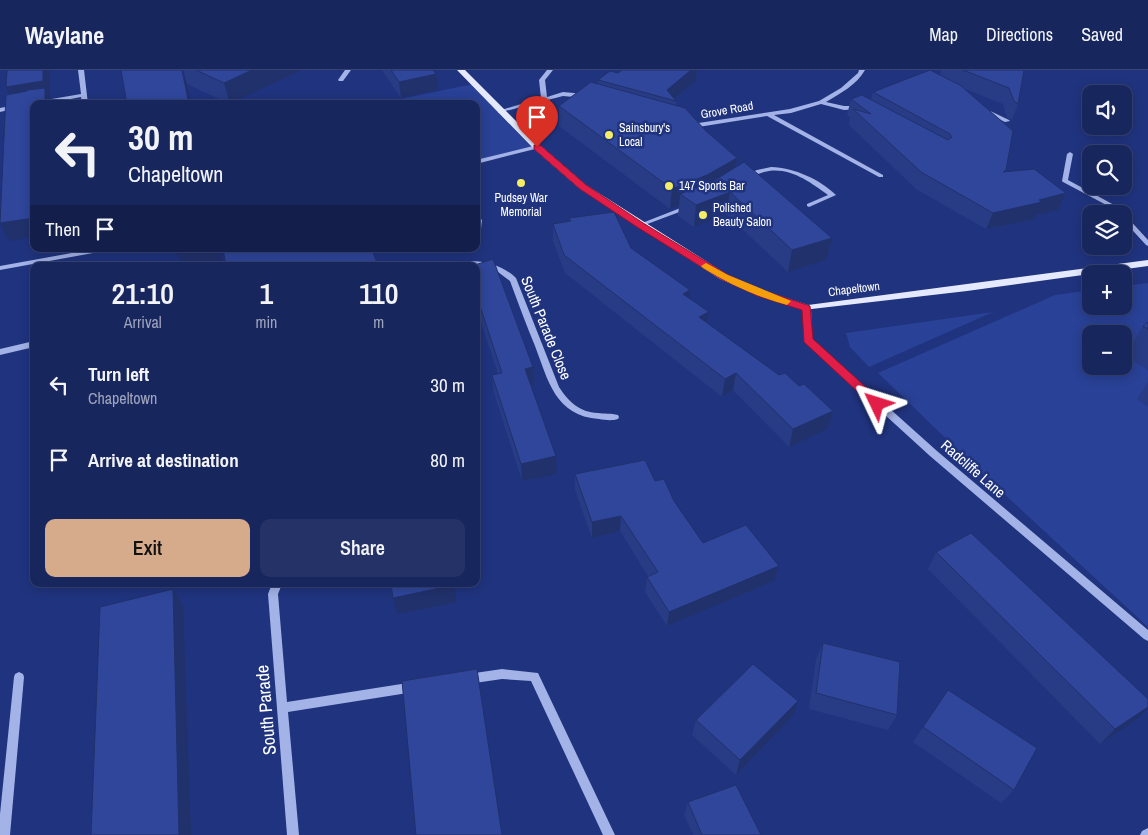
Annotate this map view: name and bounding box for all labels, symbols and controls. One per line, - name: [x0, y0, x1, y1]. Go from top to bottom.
- text: Waylane: [25, 19, 104, 51]
- text: Map: [929, 22, 958, 47]
- text: Directions: [986, 22, 1053, 47]
- text: Saved: [1081, 22, 1123, 47]
- map controls: [1082, 85, 1132, 375]
- button: sound: [1082, 85, 1132, 135]
- pin: [516, 96, 558, 147]
- street label: Grove Road: [699, 98, 755, 122]
- icon: arrive: [523, 103, 551, 131]
- text: 30 m: [128, 114, 193, 161]
- icon: left: [45, 120, 110, 185]
- place label: Sainsbury's Local: [619, 120, 670, 150]
- marker: Sainsbury's Local: [603, 129, 615, 141]
- button: search: [1082, 145, 1132, 195]
- text: Chapeltown: [128, 159, 223, 189]
- marker: Pudsey War Memorial: [515, 177, 527, 189]
- place label: 147 Sports Bar: [679, 178, 745, 194]
- marker: 147 Sports Bar: [663, 180, 675, 192]
- place label: Pudsey War Memorial: [494, 190, 548, 220]
- place label: Polished Beauty Salon: [713, 200, 772, 230]
- button: layers: [1082, 205, 1132, 255]
- marker: Polished Beauty Salon: [697, 209, 709, 221]
- icon: arrive: [91, 215, 119, 243]
- text: Then: [45, 216, 81, 242]
- button: +: [1082, 265, 1132, 315]
- text: 21:10: [112, 273, 174, 313]
- text: 1: [260, 273, 273, 313]
- text: 110: [359, 273, 398, 313]
- street label: South Parade Close: [516, 273, 577, 383]
- street label: Chapeltown: [827, 278, 881, 300]
- text: Arrival: [124, 311, 162, 333]
- text: min: [256, 311, 277, 333]
- text: m: [373, 311, 384, 333]
- button: −: [1082, 325, 1132, 375]
- text: Turn left: [88, 361, 149, 387]
- icon: left: [45, 371, 73, 399]
- text: 30 m: [430, 372, 465, 398]
- position arrow: [850, 377, 902, 429]
- text: Chapeltown: [88, 387, 157, 409]
- street label: Radcliffe Lane: [937, 435, 1010, 503]
- icon: arrive: [45, 446, 73, 474]
- text: Arrive at destination: [88, 447, 239, 473]
- text: 80 m: [430, 447, 465, 473]
- button: Exit: [45, 519, 250, 577]
- button: Share: [260, 519, 465, 577]
- street label: South Parade: [249, 664, 282, 756]

